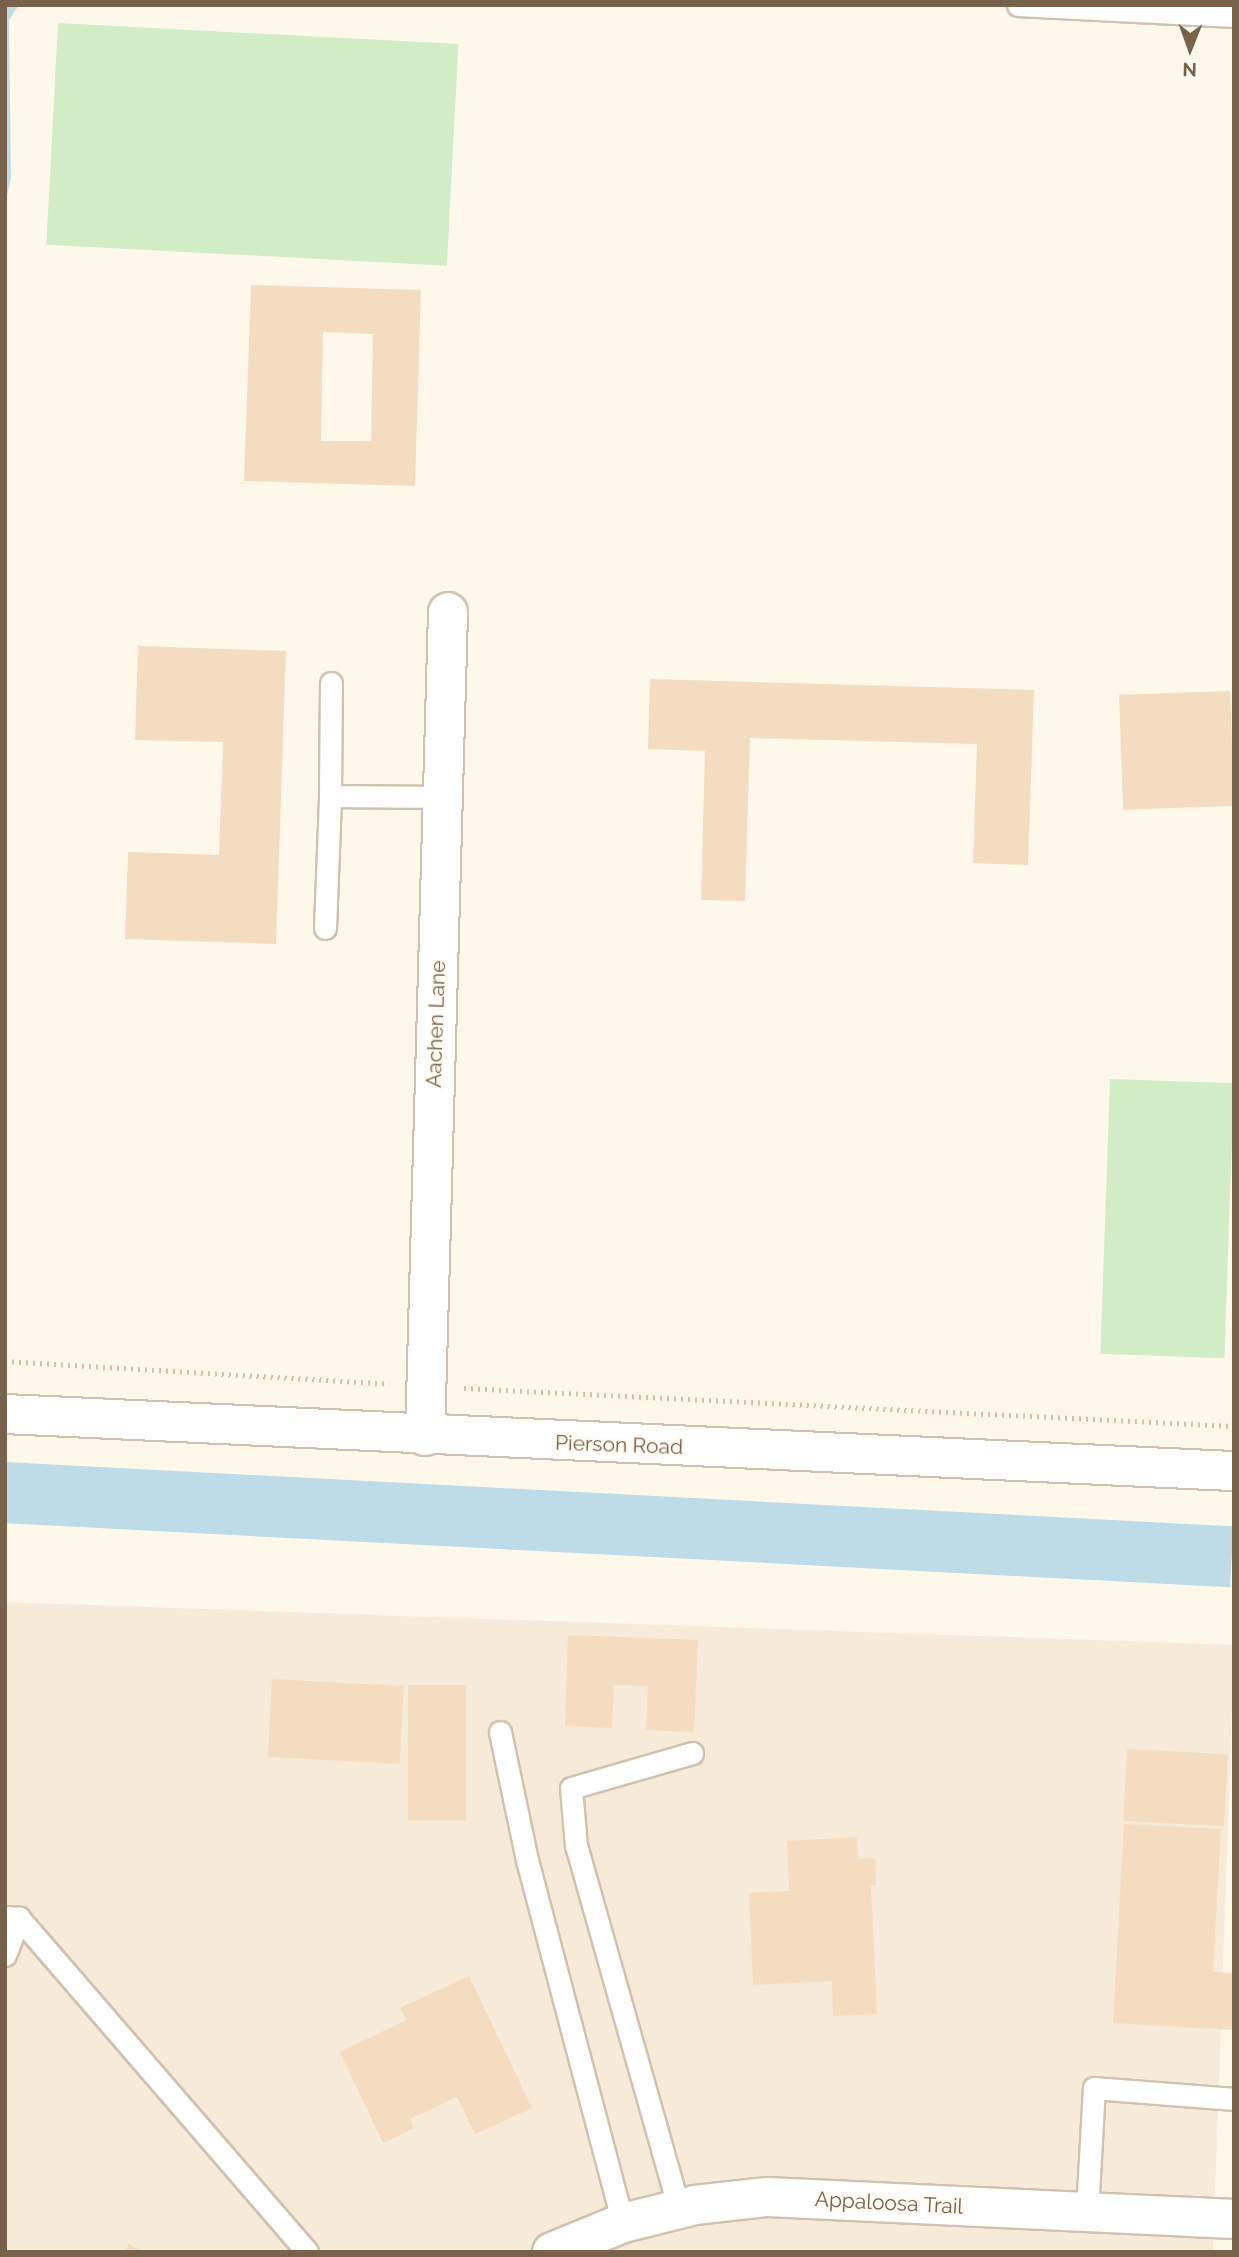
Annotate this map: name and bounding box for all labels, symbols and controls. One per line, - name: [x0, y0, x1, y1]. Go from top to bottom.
- north arrow: [1155, 14, 1225, 84]
- text: N: [1182, 59, 1197, 81]
- street label: Aachen Lane: [421, 960, 451, 1088]
- street label: Pierson Road: [555, 1430, 683, 1460]
- street label: Appaloosa Trail: [814, 2187, 964, 2219]

